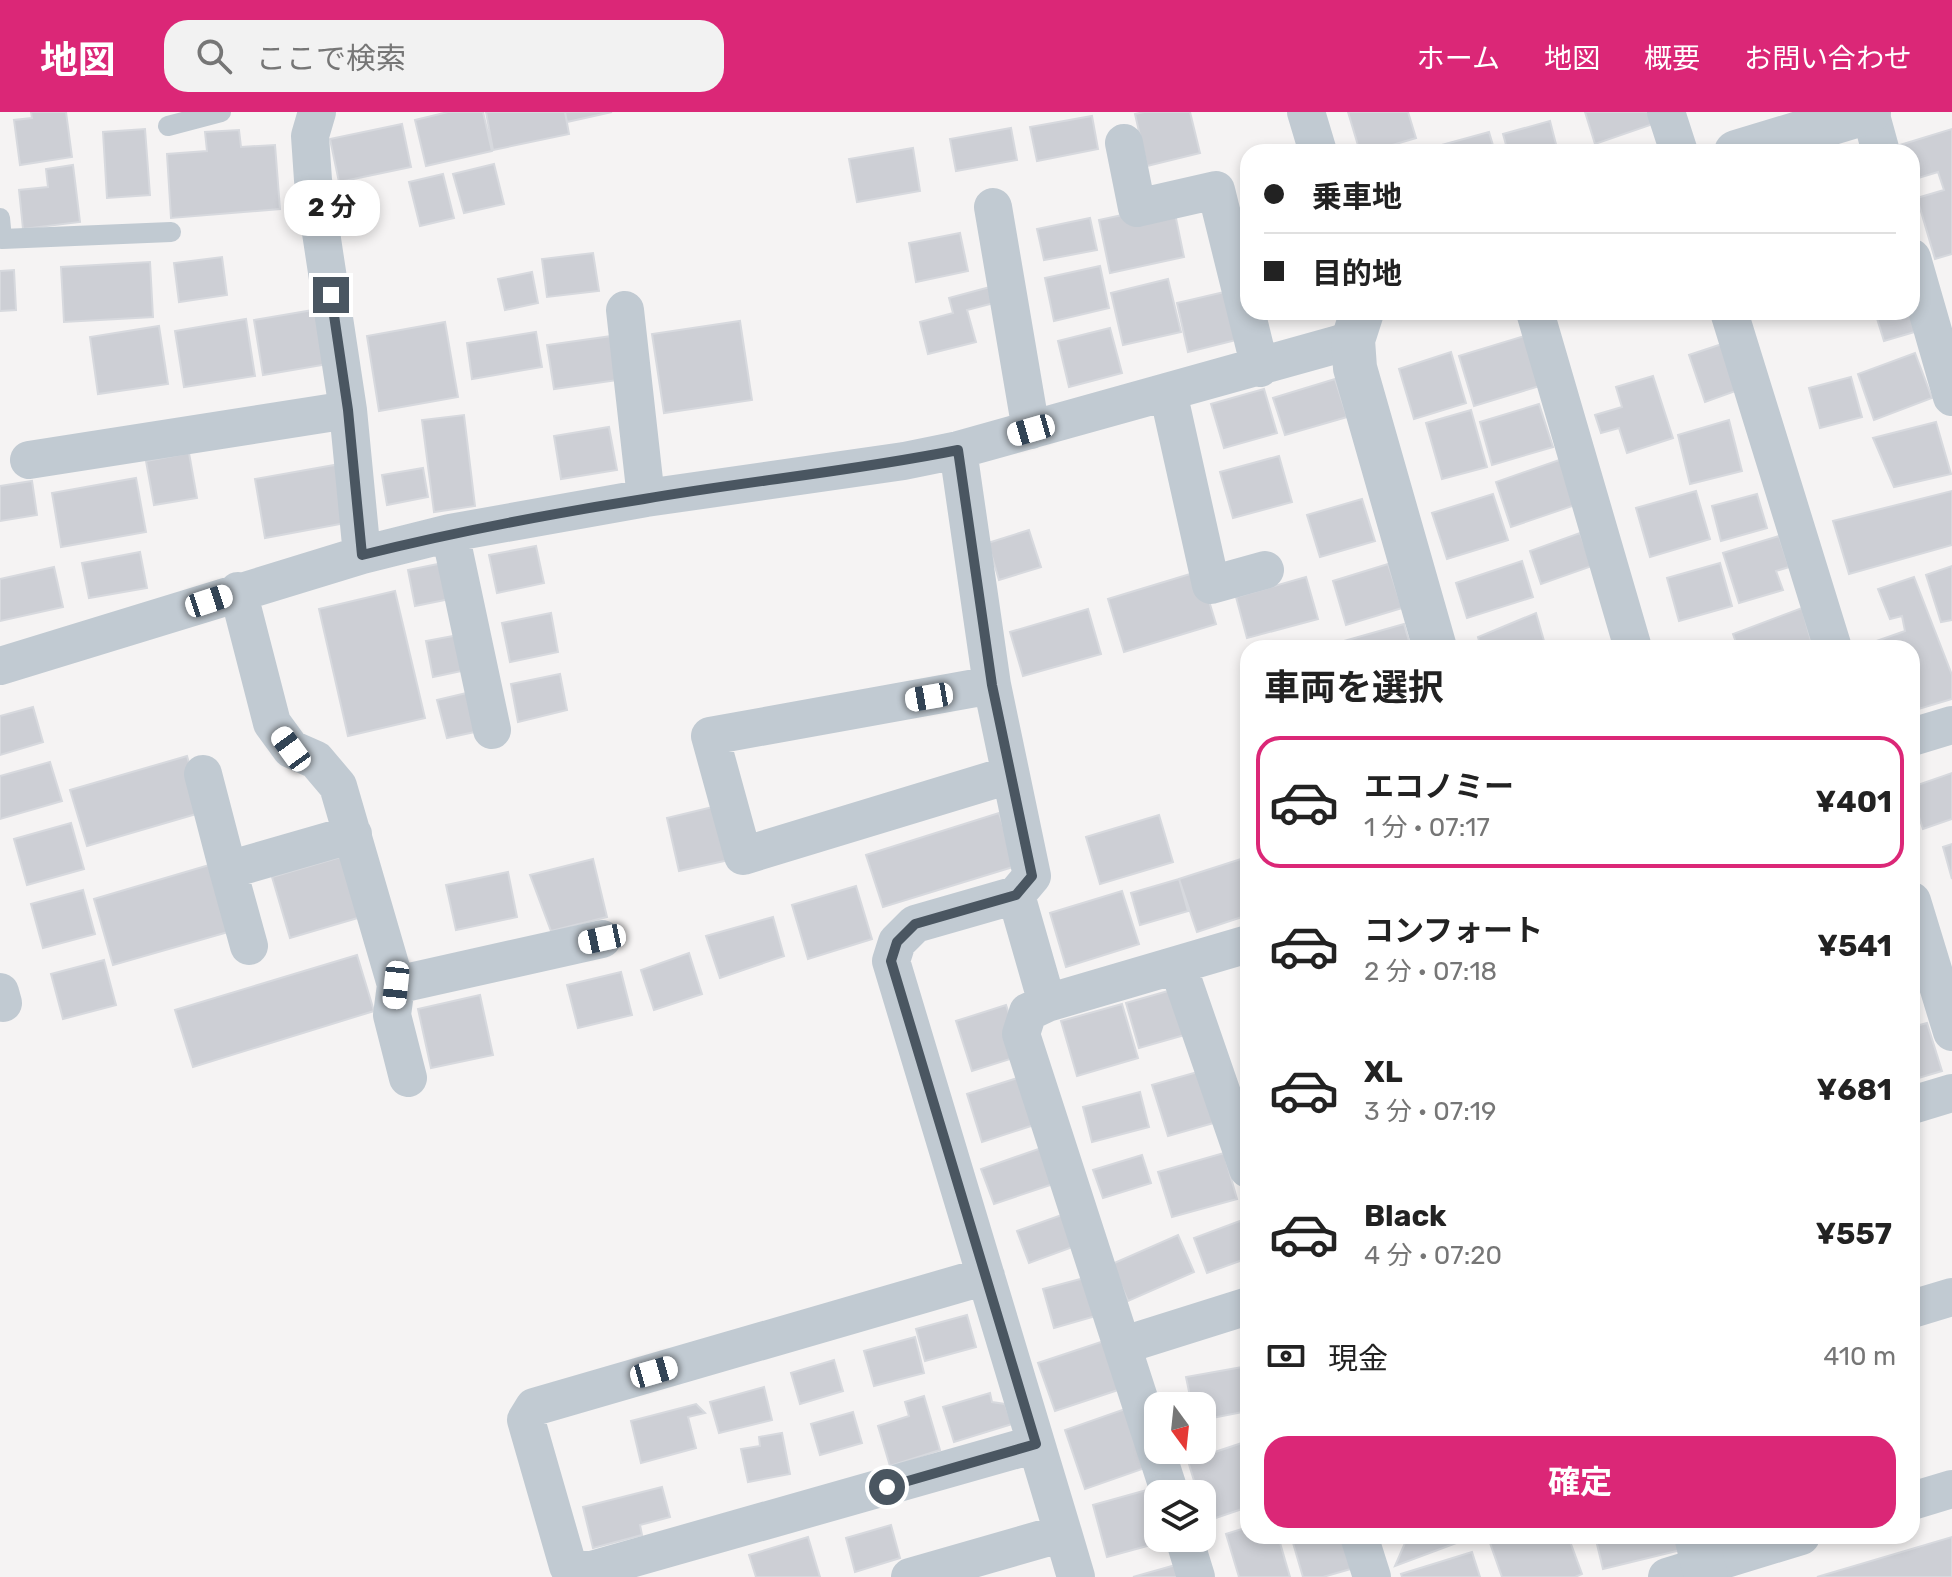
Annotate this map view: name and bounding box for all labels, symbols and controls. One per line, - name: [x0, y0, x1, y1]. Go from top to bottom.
- search box: [164, 20, 724, 92]
- icon: search: [192, 34, 236, 78]
- text: 地図: [40, 37, 116, 83]
- text: ここで検索: [256, 41, 406, 77]
- text: ホーム: [1417, 42, 1500, 75]
- text: 地図: [1544, 42, 1600, 75]
- text: 概要: [1644, 42, 1700, 75]
- text: お問い合わせ: [1744, 42, 1912, 75]
- callout: 2 分: [283, 179, 379, 235]
- text: 乗車地: [1312, 179, 1402, 215]
- text: 2 分: [308, 192, 356, 223]
- text: 目的地: [1312, 256, 1402, 292]
- route end: [313, 277, 349, 313]
- car: [1005, 412, 1057, 448]
- car: [182, 582, 236, 620]
- text: 車両を選択: [1264, 666, 1444, 709]
- car: [903, 681, 955, 713]
- car: [267, 723, 315, 775]
- icon: car: [1268, 766, 1340, 838]
- text: エコノミー: [1364, 769, 1514, 805]
- text: ¥401: [1816, 784, 1892, 820]
- text: 1 分 · 07:17: [1364, 812, 1490, 843]
- icon: car: [1268, 910, 1340, 982]
- text: コンフォート: [1364, 913, 1543, 949]
- car: [576, 922, 628, 956]
- text: ¥541: [1817, 928, 1892, 964]
- text: 2 分 · 07:18: [1364, 956, 1497, 987]
- car: [382, 960, 410, 1010]
- icon: car: [1268, 1054, 1340, 1126]
- text: XL: [1364, 1054, 1403, 1090]
- text: ¥681: [1817, 1072, 1892, 1108]
- text: 3 分 · 07:19: [1364, 1096, 1496, 1127]
- icon: car: [1268, 1198, 1340, 1270]
- text: Black: [1364, 1198, 1447, 1234]
- text: ¥557: [1815, 1216, 1892, 1252]
- text: 4 分 · 07:20: [1364, 1240, 1502, 1271]
- icon: cash: [1264, 1334, 1308, 1378]
- text: 現金: [1328, 1341, 1388, 1377]
- text: 410 m: [1823, 1341, 1896, 1372]
- car: [628, 1354, 680, 1390]
- north arrow: [1144, 1392, 1216, 1464]
- map controls: [1144, 1392, 1216, 1552]
- button: 確定: [1264, 1436, 1896, 1528]
- route start: [869, 1469, 905, 1505]
- button: layers: [1144, 1480, 1216, 1552]

